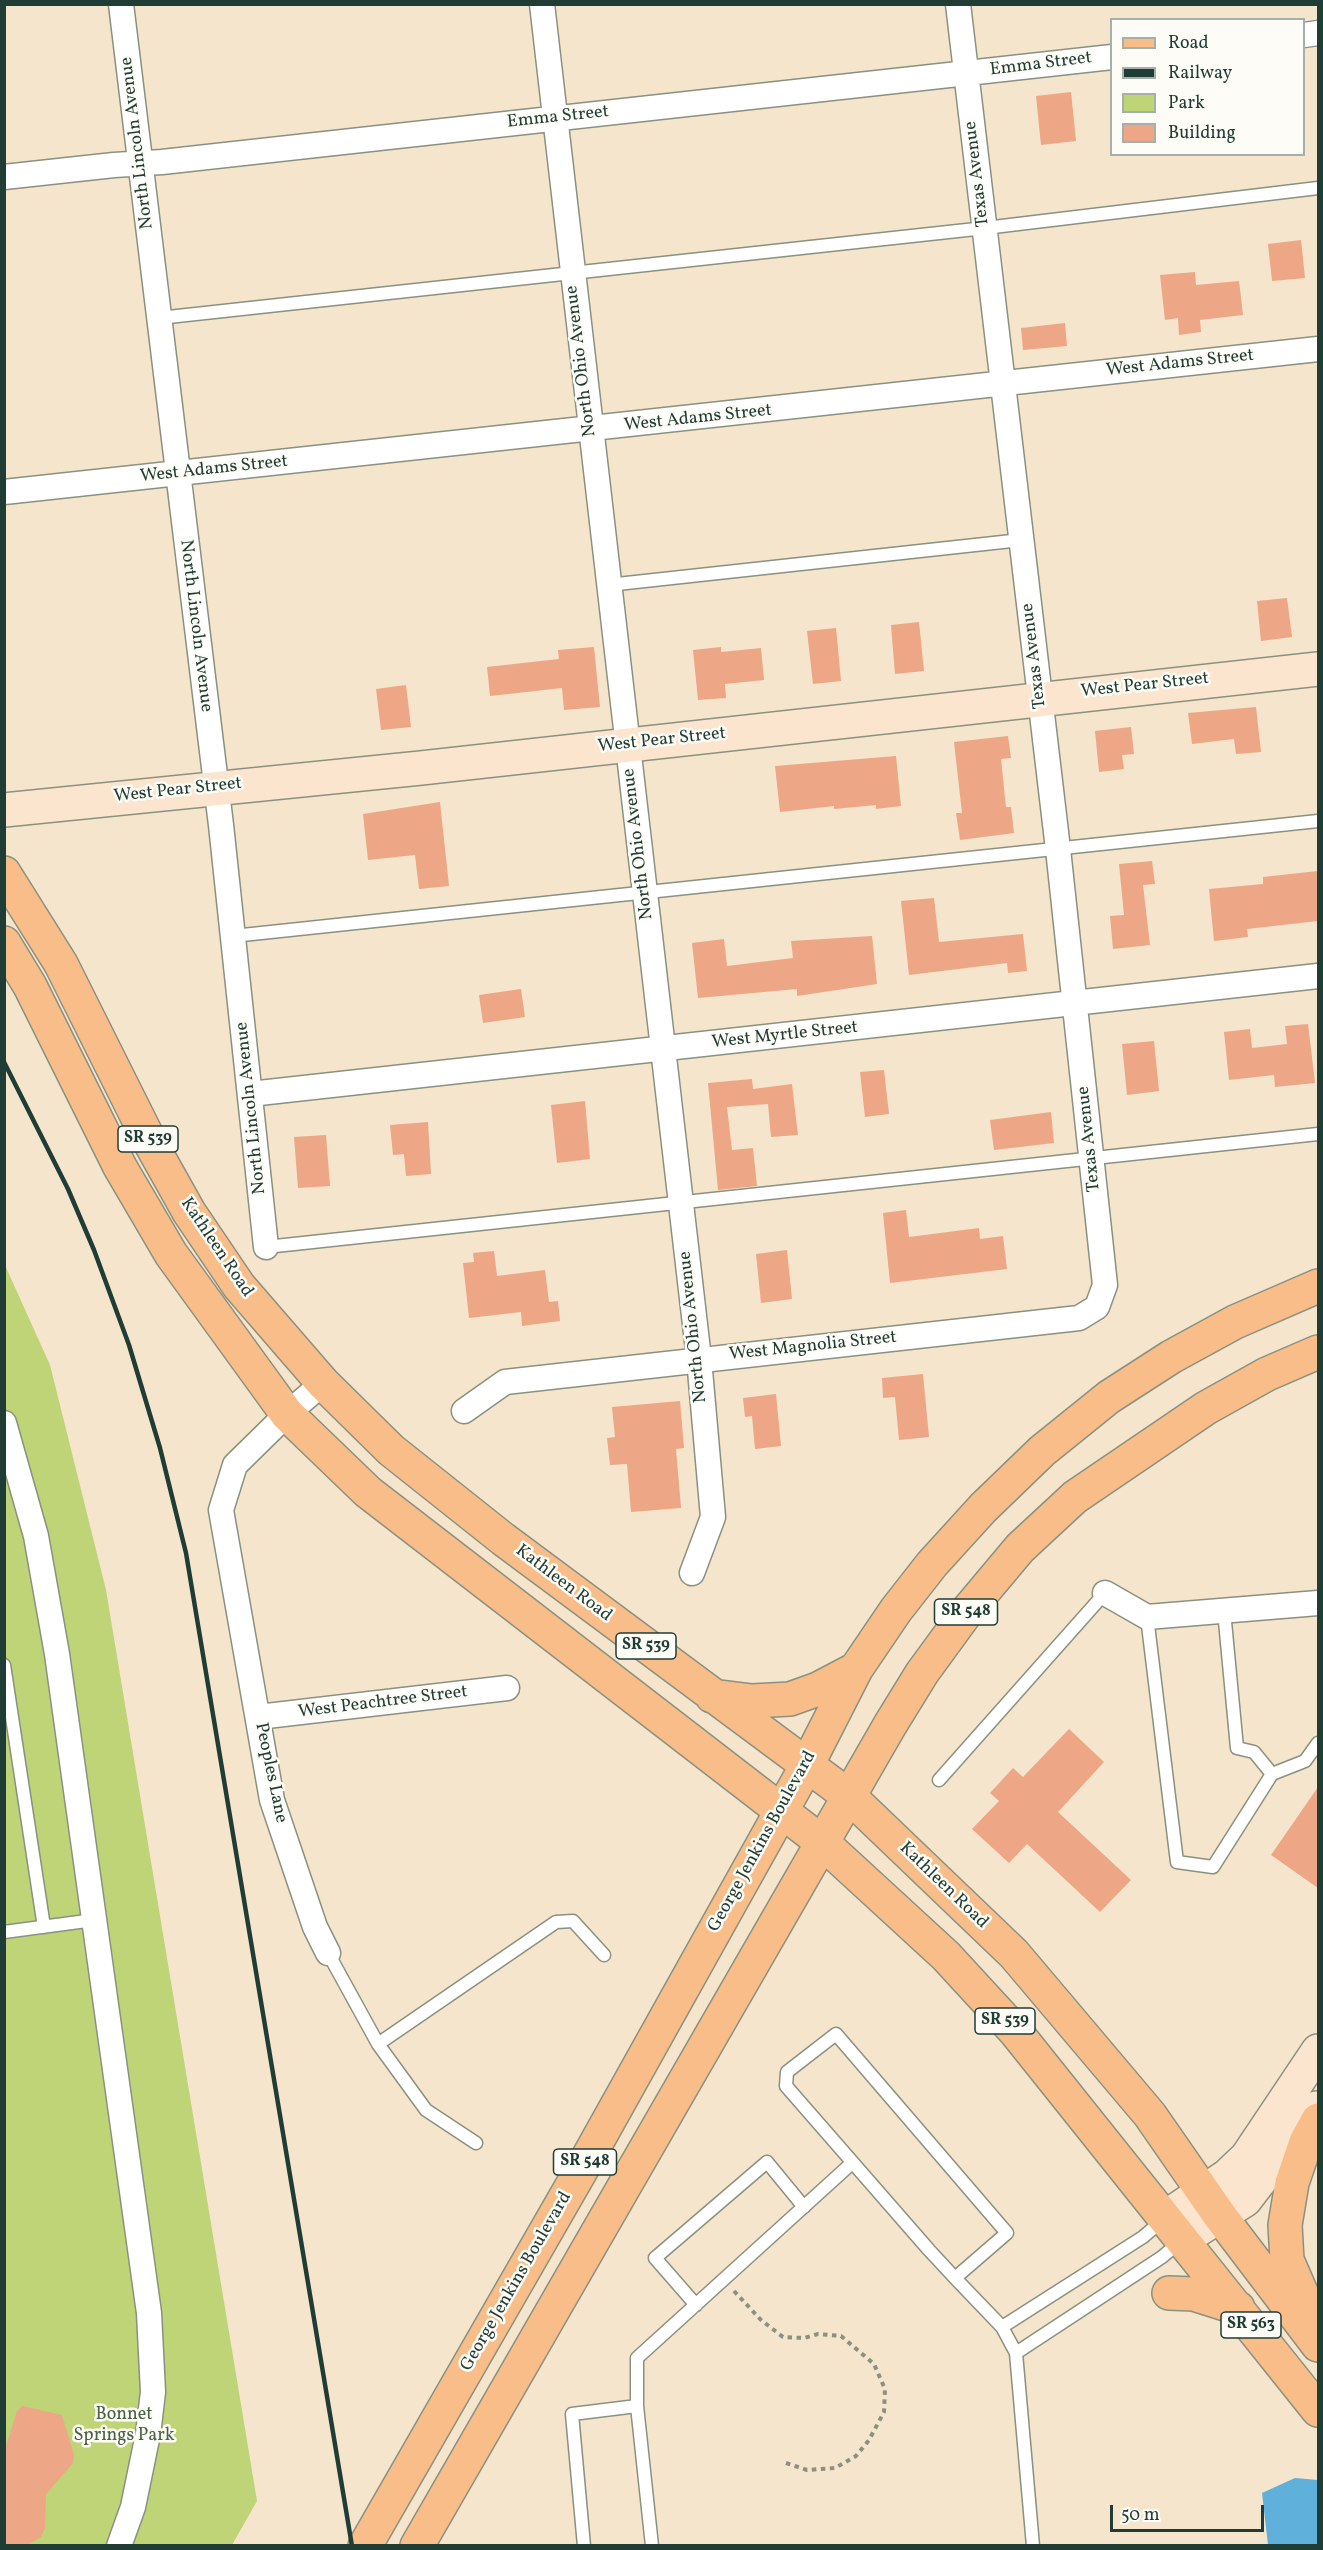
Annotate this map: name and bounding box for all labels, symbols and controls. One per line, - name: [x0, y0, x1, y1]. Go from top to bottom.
- legend: [1110, 18, 1305, 156]
- text: Road: [1168, 31, 1209, 56]
- street label: Emma Street: [989, 48, 1093, 82]
- street label: North Lincoln Avenue: [117, 56, 159, 230]
- text: Railway: [1168, 61, 1232, 86]
- text: Park: [1168, 91, 1205, 116]
- street label: Emma Street: [506, 102, 610, 134]
- street label: Texas Avenue: [961, 120, 995, 228]
- text: Building: [1168, 121, 1236, 146]
- street label: North Ohio Avenue: [562, 284, 602, 438]
- street label: West Adams Street: [1105, 345, 1255, 383]
- street label: West Adams Street: [623, 400, 773, 438]
- street label: West Adams Street: [139, 451, 289, 489]
- street label: North Lincoln Avenue: [174, 539, 216, 713]
- street label: Texas Avenue: [1018, 602, 1052, 710]
- street label: West Pear Street: [1080, 669, 1210, 703]
- street label: West Pear Street: [597, 724, 727, 758]
- street label: North Ohio Avenue: [619, 767, 659, 921]
- street label: West Pear Street: [113, 774, 243, 808]
- street label: West Myrtle Street: [711, 1018, 859, 1054]
- street label: North Lincoln Avenue: [232, 1021, 272, 1195]
- street label: Texas Avenue: [1074, 1085, 1106, 1193]
- road number: SR 539: [118, 1126, 178, 1152]
- street label: Kathleen Road: [175, 1194, 257, 1302]
- street label: North Ohio Avenue: [675, 1250, 713, 1404]
- street label: West Magnolia Street: [728, 1327, 898, 1367]
- street label: Kathleen Road: [510, 1541, 616, 1627]
- road number: SR 548: [934, 1599, 998, 1625]
- road number: SR 539: [616, 1633, 676, 1659]
- street label: West Peachtree Street: [297, 1682, 469, 1724]
- street label: Peoples Lane: [249, 1721, 291, 1825]
- street label: George Jenkins Boulevard: [704, 1748, 822, 1936]
- street label: Kathleen Road: [894, 1838, 992, 1934]
- road number: SR 539: [975, 2008, 1035, 2034]
- road number: SR 548: [554, 2149, 616, 2175]
- street label: George Jenkins Boulevard: [457, 2189, 577, 2375]
- road number: SR 563: [1221, 2312, 1281, 2338]
- park label: Bonnet Springs Park: [73, 2405, 175, 2448]
- scale bar: [1113, 2493, 1268, 2531]
- text: 50 m: [1121, 2503, 1160, 2528]

